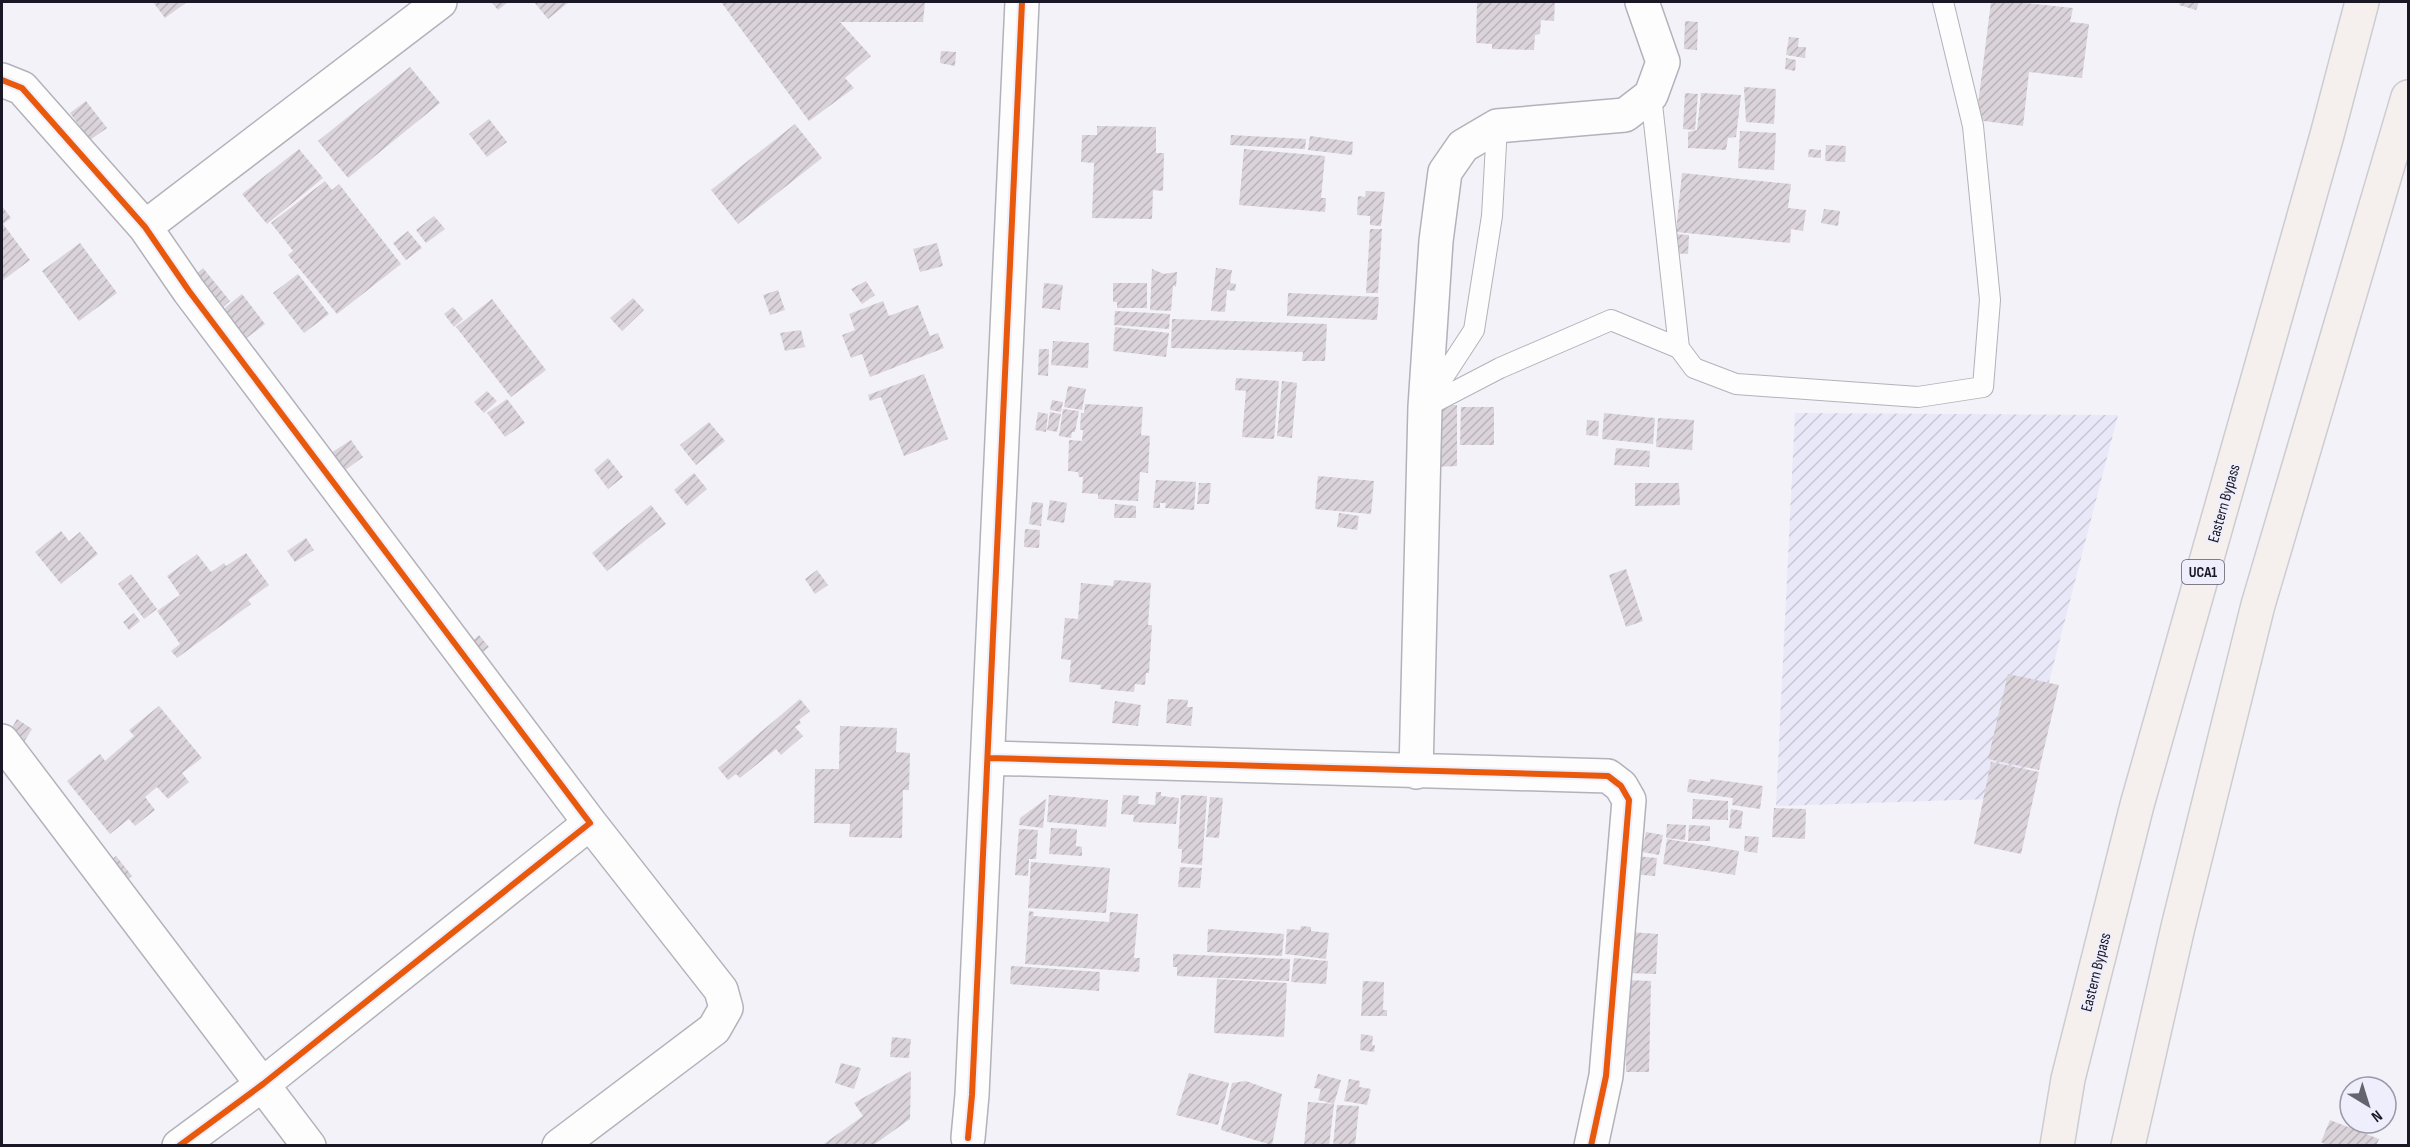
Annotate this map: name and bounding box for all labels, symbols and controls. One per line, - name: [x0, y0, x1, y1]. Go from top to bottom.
- street label: Eastern Bypass: [2204, 462, 2245, 545]
- road number: UCA1: [2182, 560, 2224, 584]
- street label: Eastern Bypass: [2077, 931, 2115, 1014]
- north arrow: [2338, 1075, 2398, 1135]
- text: N: [2367, 1106, 2386, 1126]

